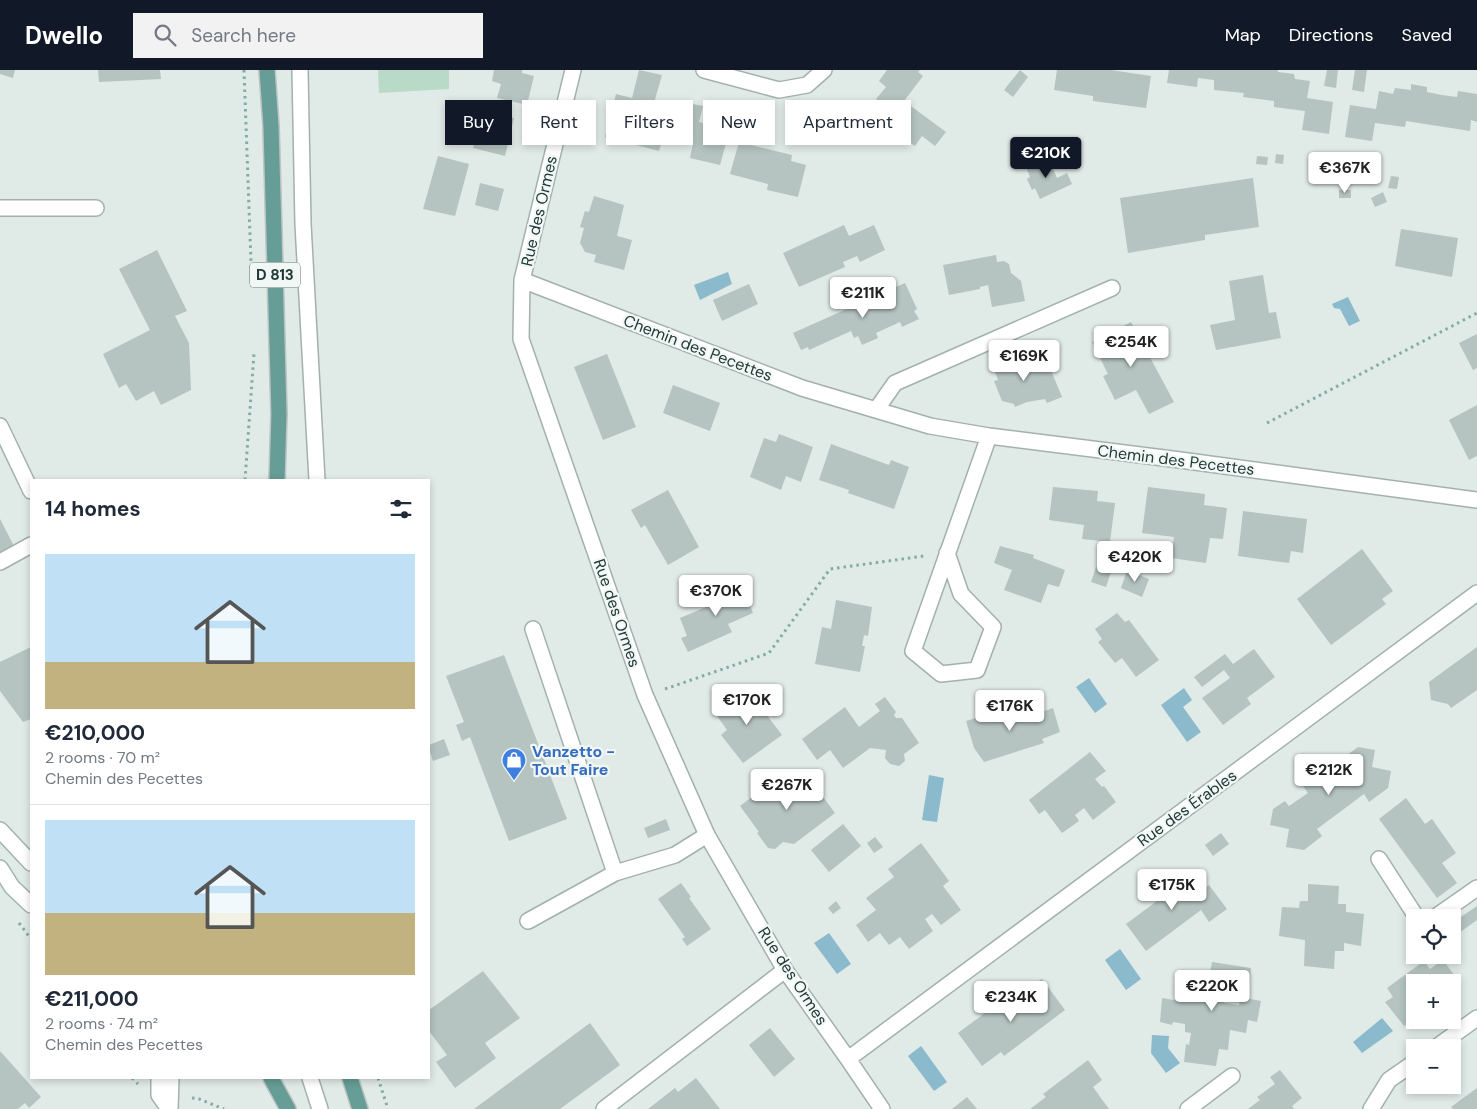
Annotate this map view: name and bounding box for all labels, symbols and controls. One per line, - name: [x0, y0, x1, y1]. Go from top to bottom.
- search box: [133, 13, 483, 58]
- text: Dwello: [25, 20, 103, 51]
- icon: search: [151, 21, 179, 49]
- text: Search here: [191, 23, 296, 48]
- text: Map: [1225, 23, 1261, 47]
- text: Directions: [1289, 23, 1374, 47]
- text: Saved: [1402, 23, 1452, 47]
- chip: Buy: [445, 100, 512, 145]
- chip: Rent: [522, 100, 596, 145]
- chip: Filters: [606, 100, 693, 145]
- chip: New: [703, 100, 775, 145]
- chip: Apartment: [785, 100, 911, 145]
- pin: €210K: [1011, 136, 1081, 179]
- text: €210K: [1021, 142, 1071, 163]
- pin: €367K: [1310, 152, 1380, 194]
- street label: Rue des Ormes: [516, 154, 562, 268]
- text: €367K: [1319, 157, 1371, 178]
- road number: D 813: [250, 262, 300, 288]
- pin: €211K: [828, 276, 898, 319]
- text: €211K: [841, 282, 885, 303]
- street label: Chemin des Pecettes: [620, 310, 776, 386]
- pin: €254K: [1096, 326, 1166, 368]
- text: €254K: [1105, 331, 1157, 352]
- pin: €169K: [989, 340, 1059, 382]
- text: €169K: [1000, 345, 1048, 366]
- street label: Chemin des Pecettes: [1096, 440, 1256, 480]
- text: 14 homes: [45, 495, 141, 523]
- icon: filters: [387, 495, 415, 523]
- pin: €420K: [1100, 540, 1170, 583]
- text: €420K: [1108, 546, 1162, 567]
- street label: Rue des Ormes: [589, 556, 645, 670]
- pin: €370K: [681, 574, 751, 617]
- text: €370K: [690, 580, 742, 601]
- icon: home: [185, 587, 275, 677]
- pin: €170K: [712, 684, 782, 726]
- text: €170K: [723, 689, 771, 710]
- pin: €176K: [975, 690, 1045, 732]
- text: €176K: [986, 695, 1034, 716]
- text: €210,000: [45, 719, 145, 747]
- place label: Vanzetto - Tout Faire: [532, 741, 615, 780]
- text: 2 rooms · 70 m²: [45, 747, 160, 768]
- shop icon: Vanzetto - Tout Faire: [501, 747, 527, 781]
- pin: €212K: [1294, 754, 1364, 796]
- text: €212K: [1305, 759, 1353, 780]
- street label: Rue des Érables: [1133, 765, 1241, 851]
- text: Chemin des Pecettes: [45, 768, 203, 789]
- pin: €267K: [752, 768, 822, 811]
- text: €267K: [762, 774, 812, 795]
- icon: home: [185, 852, 275, 942]
- pin: €175K: [1137, 868, 1207, 911]
- text: €175K: [1148, 874, 1196, 895]
- map controls: [1406, 909, 1461, 1094]
- button: locate: [1406, 909, 1461, 964]
- street label: Rue des Ormes: [753, 923, 833, 1029]
- pin: €220K: [1177, 970, 1247, 1012]
- button: +: [1406, 974, 1461, 1029]
- text: €220K: [1186, 975, 1238, 996]
- pin: €234K: [976, 980, 1046, 1023]
- text: €211,000: [45, 985, 139, 1013]
- text: €234K: [985, 986, 1037, 1007]
- text: 2 rooms · 74 m²: [45, 1013, 158, 1034]
- text: Chemin des Pecettes: [45, 1034, 203, 1055]
- button: −: [1406, 1039, 1461, 1094]

